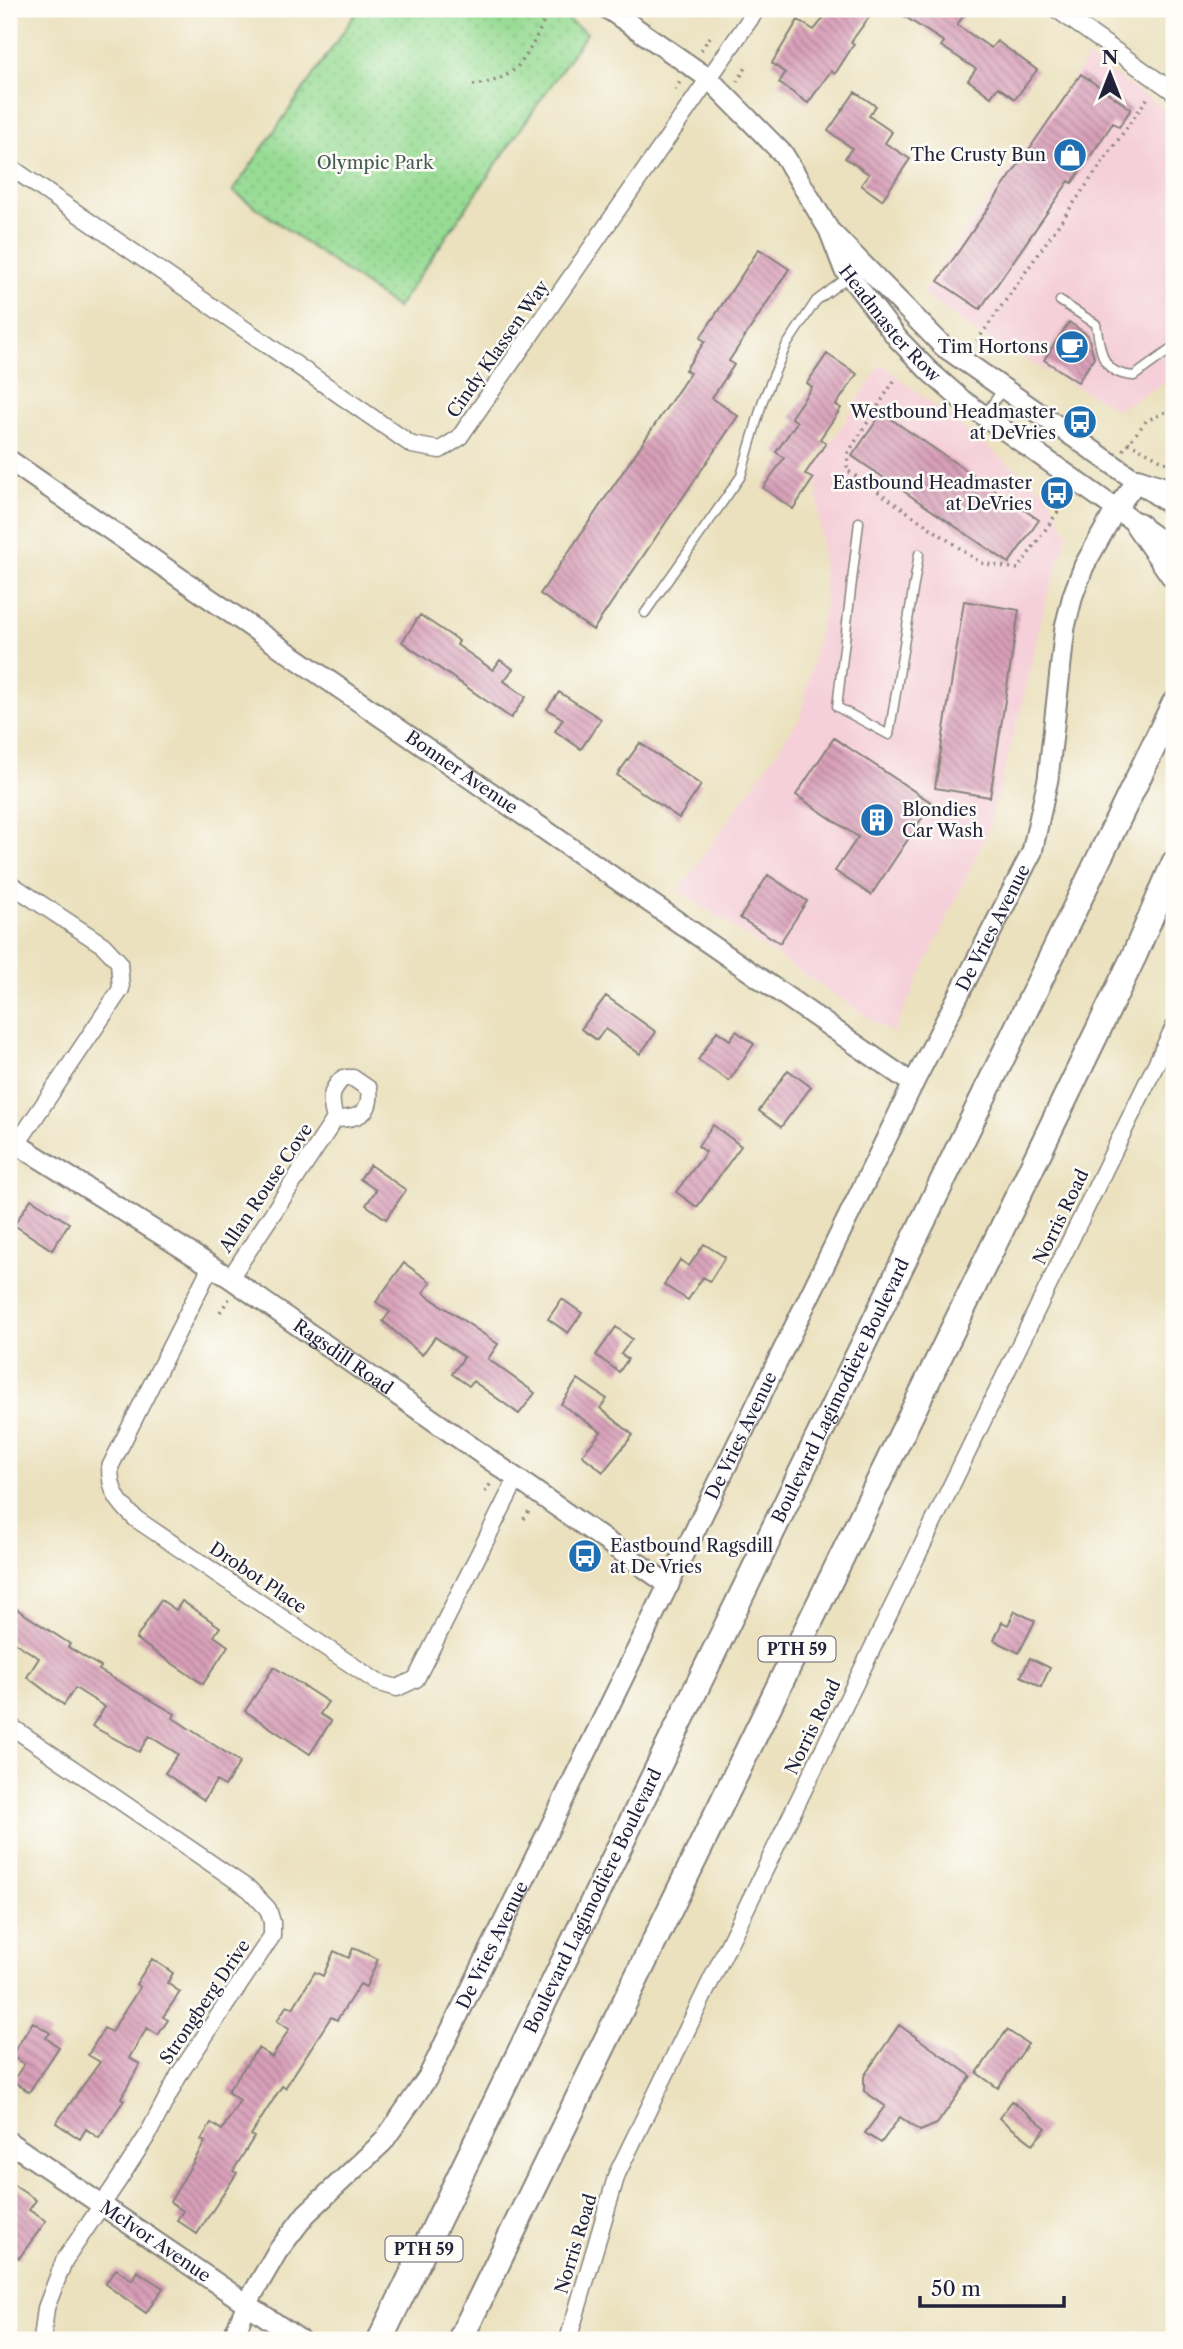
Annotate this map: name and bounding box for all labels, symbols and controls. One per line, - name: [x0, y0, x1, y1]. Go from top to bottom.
- north arrow: [1074, 38, 1144, 108]
- text: N: [1102, 46, 1118, 69]
- shop icon: The Crusty Bun: [1051, 136, 1089, 174]
- place label: The Crusty Bun: [911, 144, 1046, 166]
- park label: Olympic Park: [317, 152, 435, 174]
- street label: Headmaster Row: [834, 261, 946, 387]
- street label: Cindy Klassen Way: [442, 275, 554, 422]
- cafe icon: Tim Hortons: [1053, 328, 1091, 366]
- place label: Tim Hortons: [938, 336, 1048, 358]
- place label: Westbound Headmaster at DeVries: [849, 401, 1056, 444]
- bus stop icon: Westbound Headmaster at DeVries: [1061, 403, 1099, 441]
- place label: Eastbound Headmaster at DeVries: [832, 472, 1032, 515]
- bus stop icon: Eastbound Headmaster at DeVries: [1038, 474, 1076, 512]
- street label: Bonner Avenue: [401, 726, 522, 819]
- place label: Blondies Car Wash: [902, 799, 983, 842]
- building icon: Blondies Car Wash: [858, 801, 896, 839]
- street label: De Vries Avenue: [952, 861, 1035, 995]
- street label: Allan Rouse Cove: [214, 1119, 317, 1258]
- street label: Norris Road: [1028, 1166, 1094, 1268]
- street label: Boulevard Lagimodière Boulevard: [767, 1255, 914, 1527]
- street label: Ragsdill Road: [289, 1315, 397, 1399]
- street label: De Vries Avenue: [701, 1368, 782, 1503]
- place label: Eastbound Ragsdill at De Vries: [610, 1535, 773, 1578]
- street label: Drobot Place: [205, 1537, 311, 1619]
- bus stop icon: Eastbound Ragsdill at De Vries: [566, 1537, 604, 1575]
- road number: PTH 59: [758, 1637, 836, 1662]
- street label: Norris Road: [780, 1676, 846, 1778]
- street label: Boulevard Lagimodière Boulevard: [520, 1765, 667, 2037]
- street label: De Vries Avenue: [452, 1878, 533, 2013]
- street label: Strongberg Drive: [155, 1935, 255, 2069]
- street label: Norris Road: [550, 2191, 602, 2297]
- street label: McIvor Avenue: [96, 2196, 215, 2287]
- road number: PTH 59: [386, 2236, 462, 2262]
- scale bar: [920, 2265, 1064, 2309]
- text: 50 m: [931, 2276, 981, 2301]

